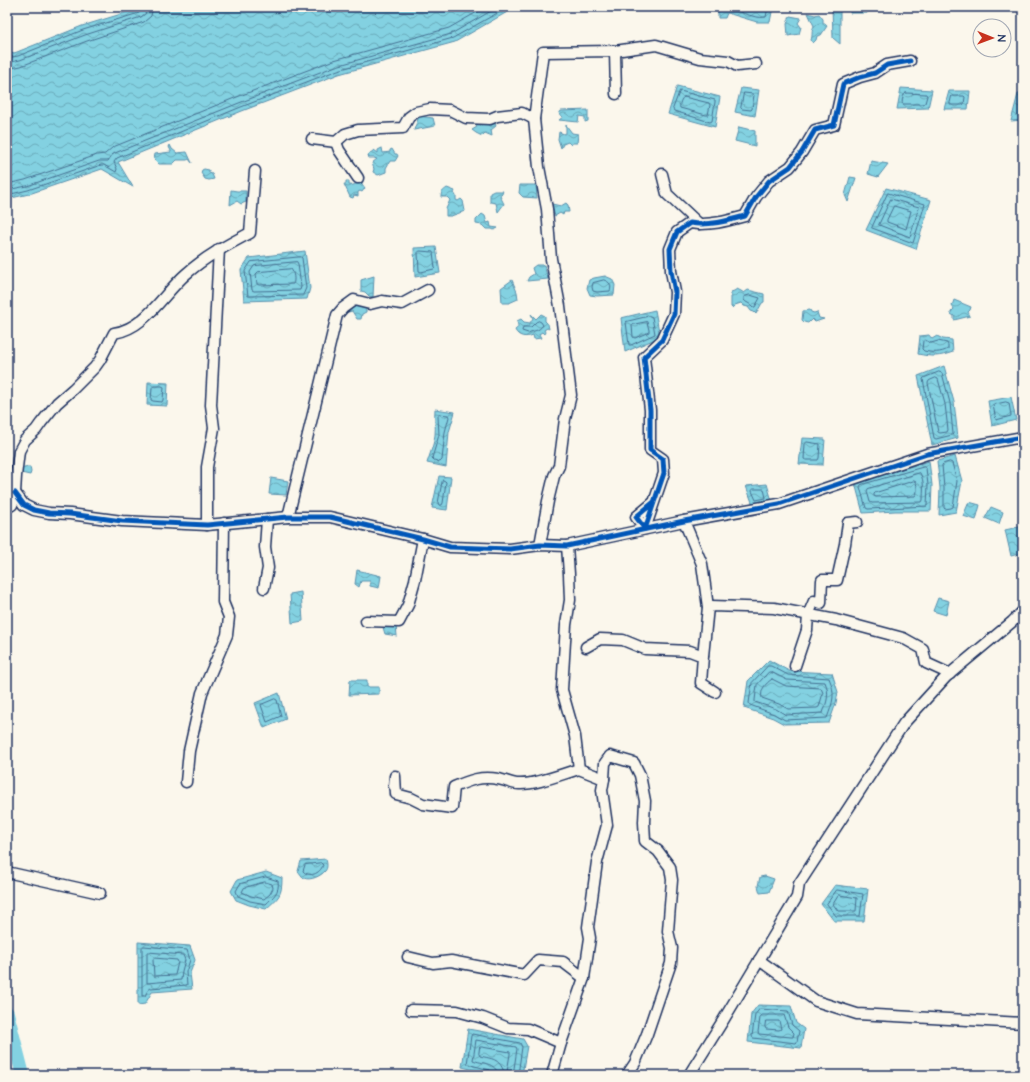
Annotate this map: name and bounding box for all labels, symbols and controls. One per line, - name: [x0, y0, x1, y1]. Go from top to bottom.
- north arrow: [972, 18, 1012, 58]
- text: N: [994, 35, 1009, 42]

